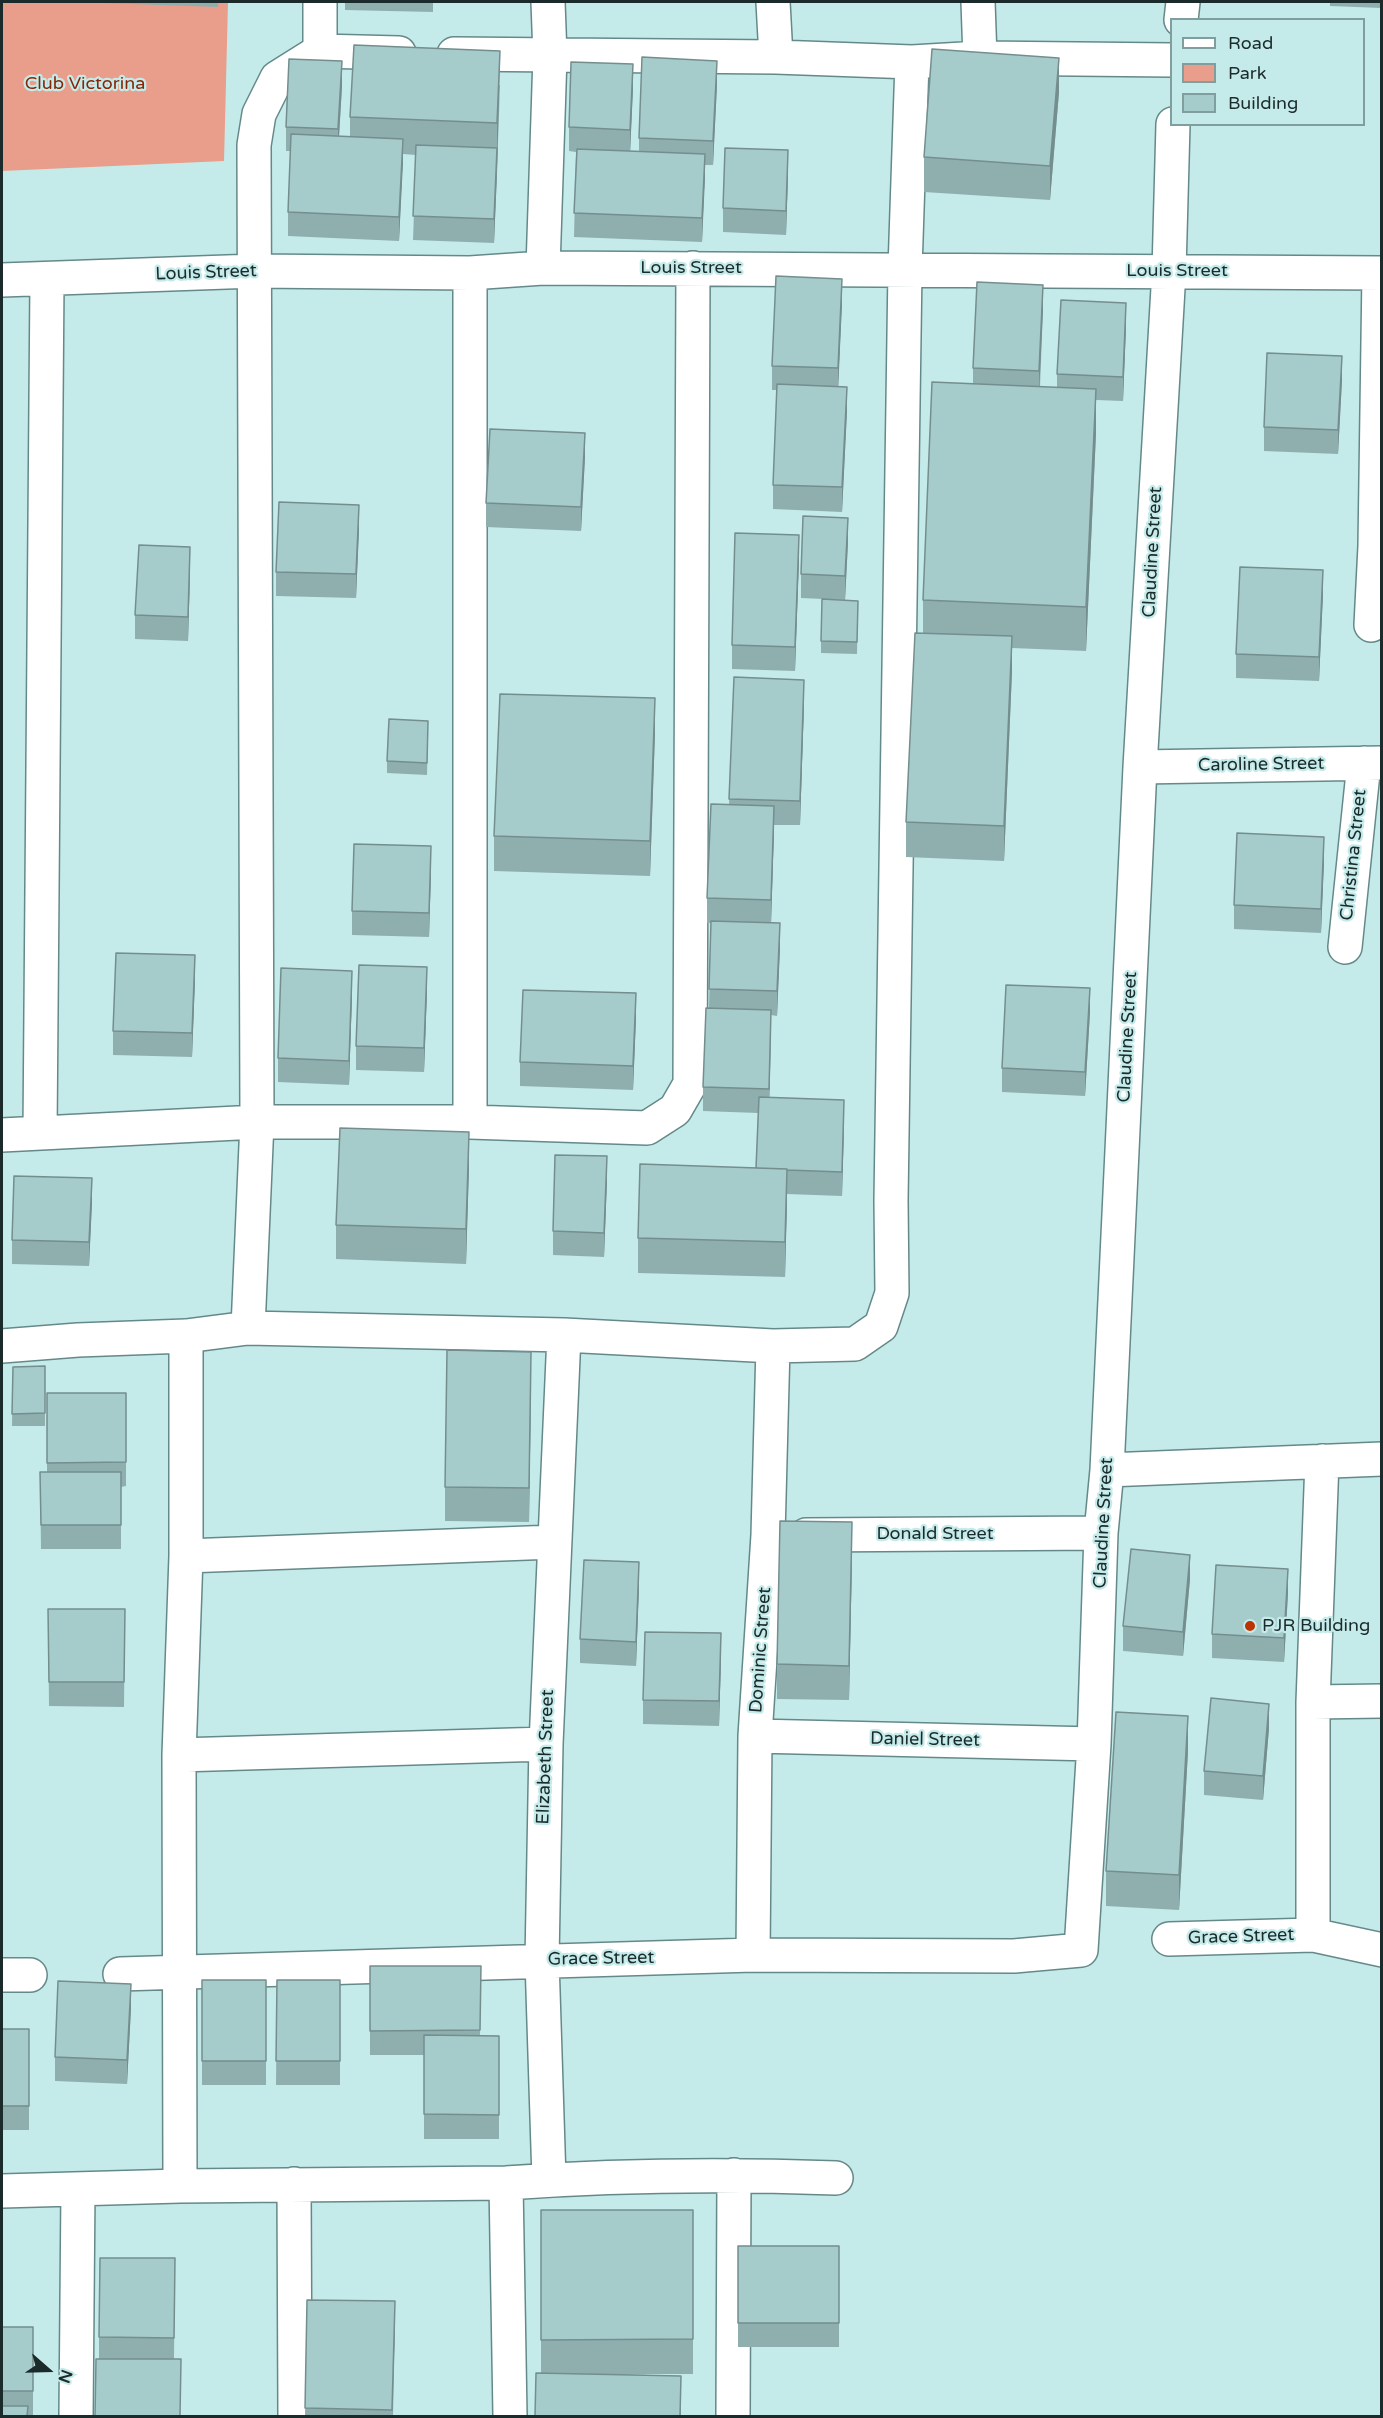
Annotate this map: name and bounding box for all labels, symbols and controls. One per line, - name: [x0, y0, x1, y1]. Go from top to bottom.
- legend: [1170, 18, 1365, 126]
- text: Road: [1228, 32, 1273, 54]
- text: Park: [1228, 62, 1266, 84]
- park label: Club Victorina: [25, 73, 145, 95]
- text: Building: [1228, 92, 1298, 114]
- street label: Louis Street: [640, 257, 742, 279]
- street label: Louis Street: [155, 260, 257, 286]
- street label: Louis Street: [1126, 260, 1228, 282]
- street label: Claudine Street: [1139, 486, 1167, 618]
- street label: Caroline Street: [1198, 753, 1324, 777]
- street label: Christina Street: [1336, 788, 1372, 922]
- street label: Claudine Street: [1114, 971, 1142, 1103]
- street label: Claudine Street: [1090, 1457, 1118, 1589]
- street label: Donald Street: [876, 1523, 994, 1545]
- street label: Dominic Street: [746, 1586, 776, 1714]
- place label: PJR Building: [1262, 1615, 1370, 1637]
- marker: PJR Building: [1243, 1619, 1257, 1633]
- street label: Elizabeth Street: [533, 1689, 559, 1825]
- street label: Daniel Street: [870, 1728, 980, 1752]
- street label: Grace Street: [1187, 1924, 1295, 1950]
- street label: Grace Street: [548, 1947, 654, 1971]
- north arrow: [18, 2340, 78, 2400]
- text: N: [53, 2367, 77, 2386]

